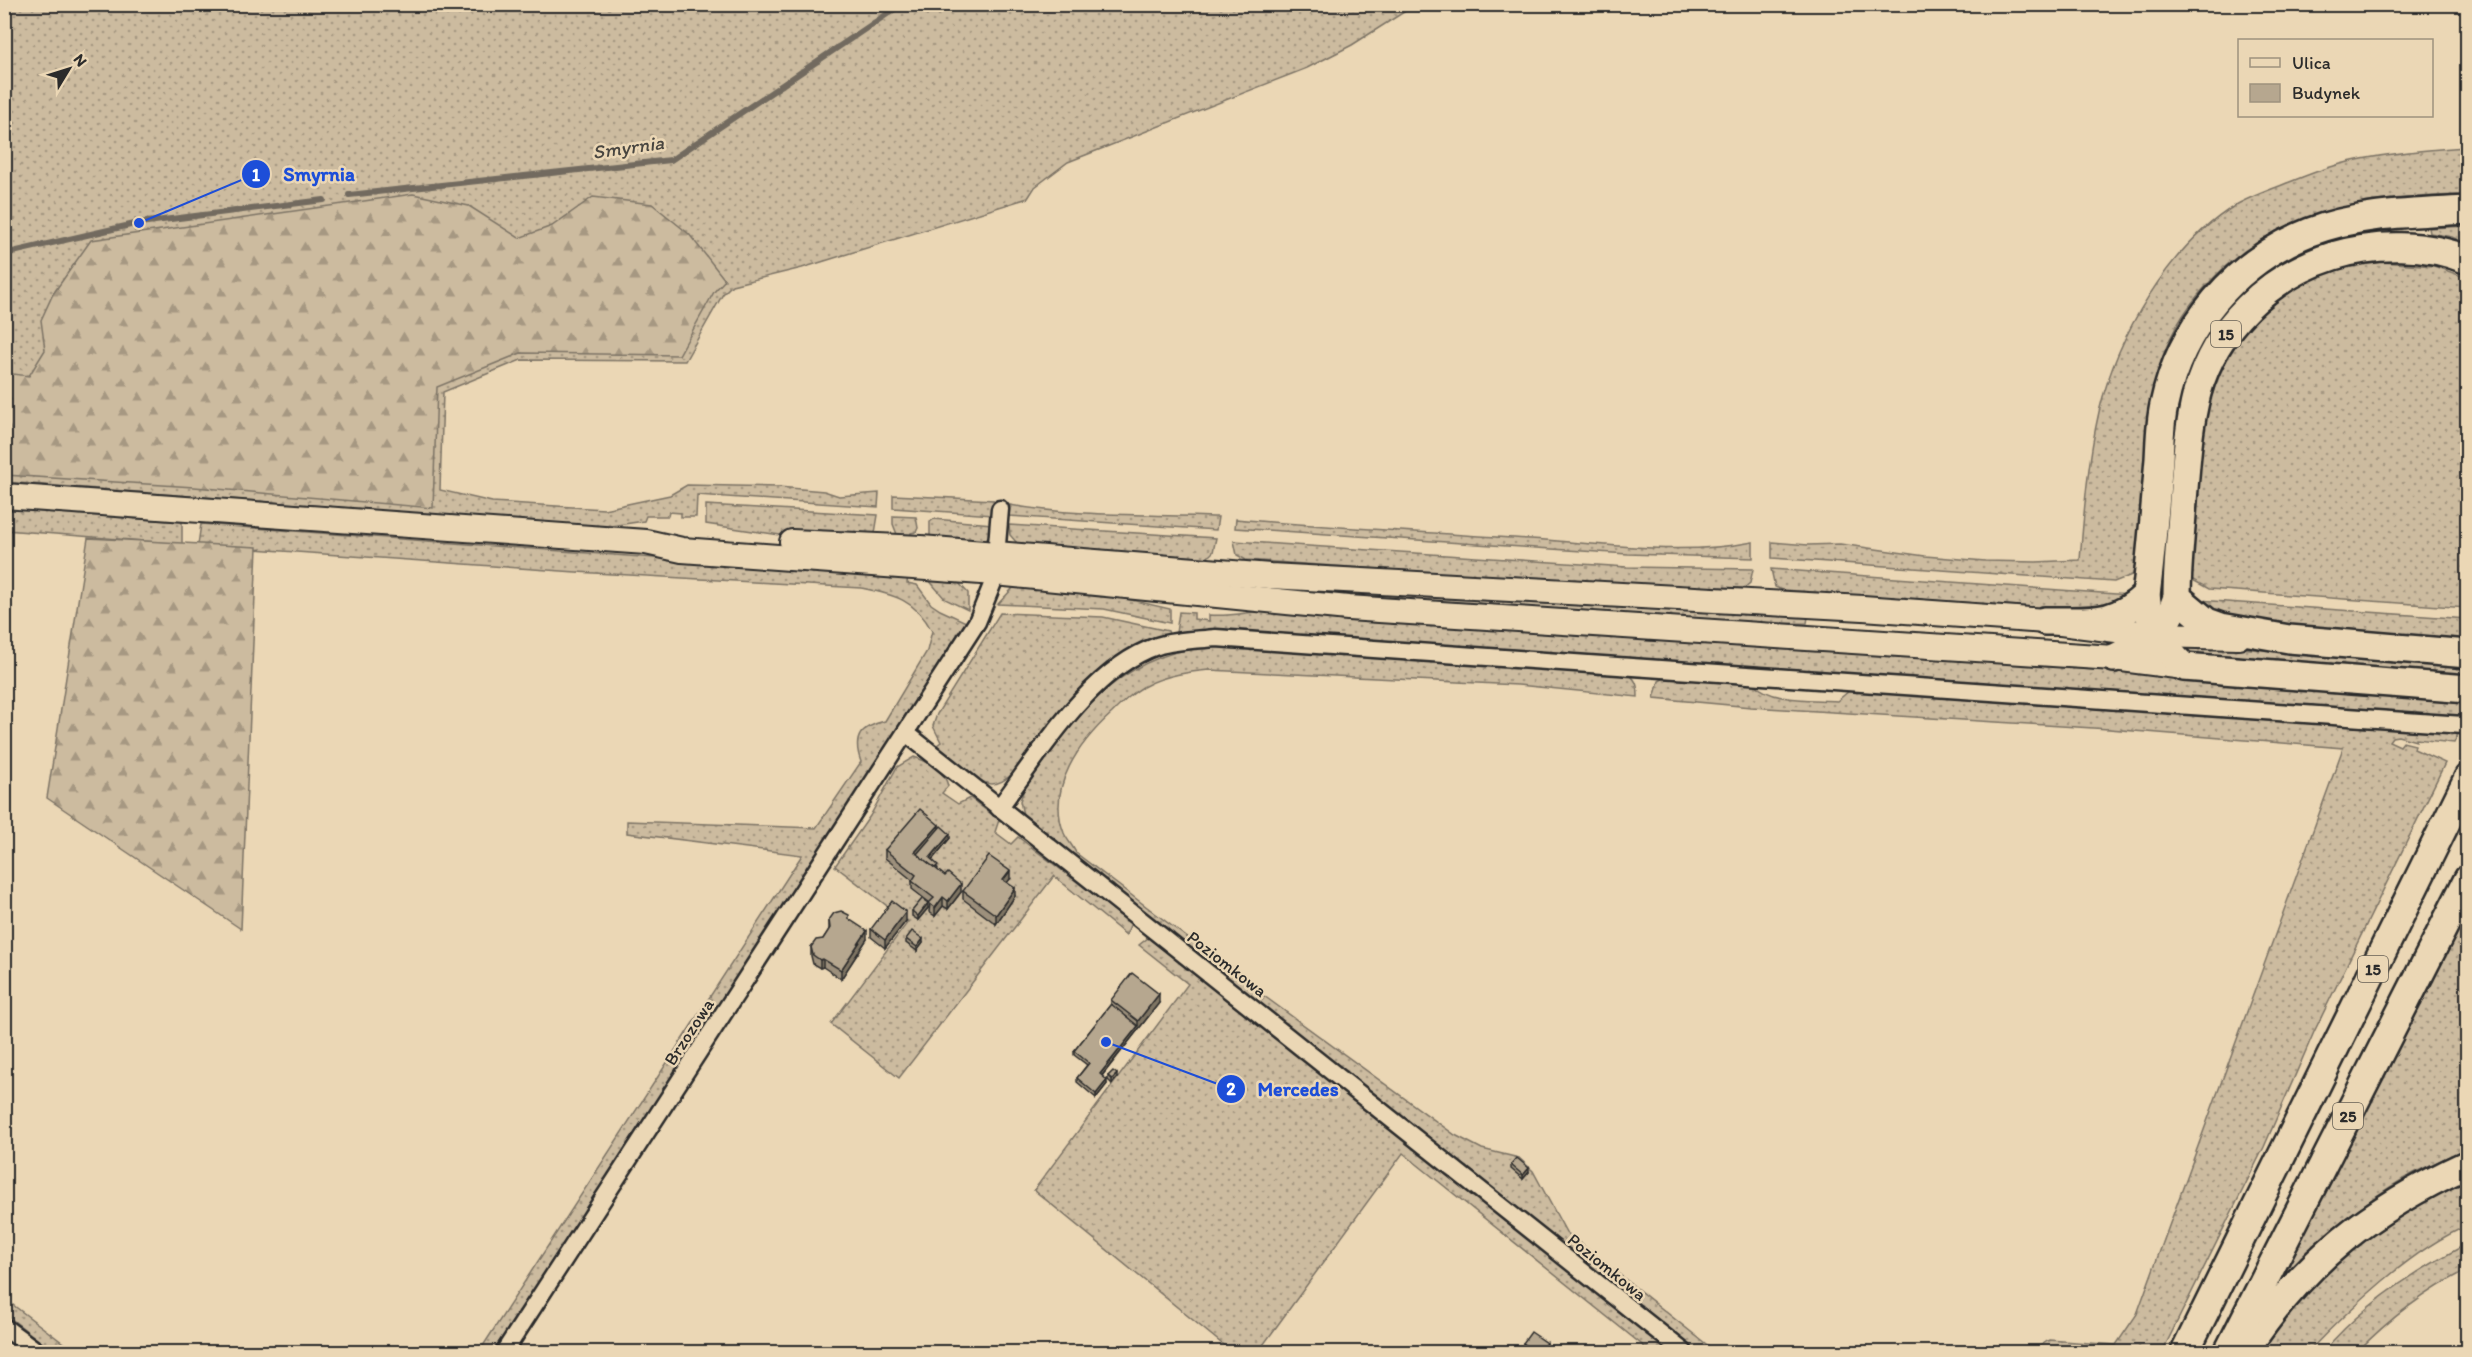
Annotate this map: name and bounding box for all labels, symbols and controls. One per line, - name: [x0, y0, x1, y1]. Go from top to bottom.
- north arrow: [39, 39, 99, 99]
- legend: [2238, 39, 2433, 117]
- text: N: [70, 50, 91, 70]
- text: Ulica: [2292, 52, 2331, 74]
- text: Budynek: [2292, 82, 2361, 104]
- water label: Smyrnia: [591, 130, 666, 164]
- callout: Smyrnia: [241, 155, 367, 193]
- text: Smyrnia: [283, 162, 355, 187]
- text: 1: [252, 164, 261, 186]
- road number: 15: [2211, 321, 2241, 347]
- street label: Poziomkowa: [1183, 926, 1271, 1002]
- road number: 15: [2358, 956, 2388, 982]
- street label: Brzozowa: [659, 994, 719, 1070]
- callout: Mercedes: [1216, 1070, 1351, 1108]
- text: Mercedes: [1257, 1077, 1339, 1101]
- text: 2: [1226, 1078, 1236, 1100]
- road number: 25: [2333, 1103, 2363, 1129]
- street label: Poziomkowa: [1563, 1229, 1651, 1306]

